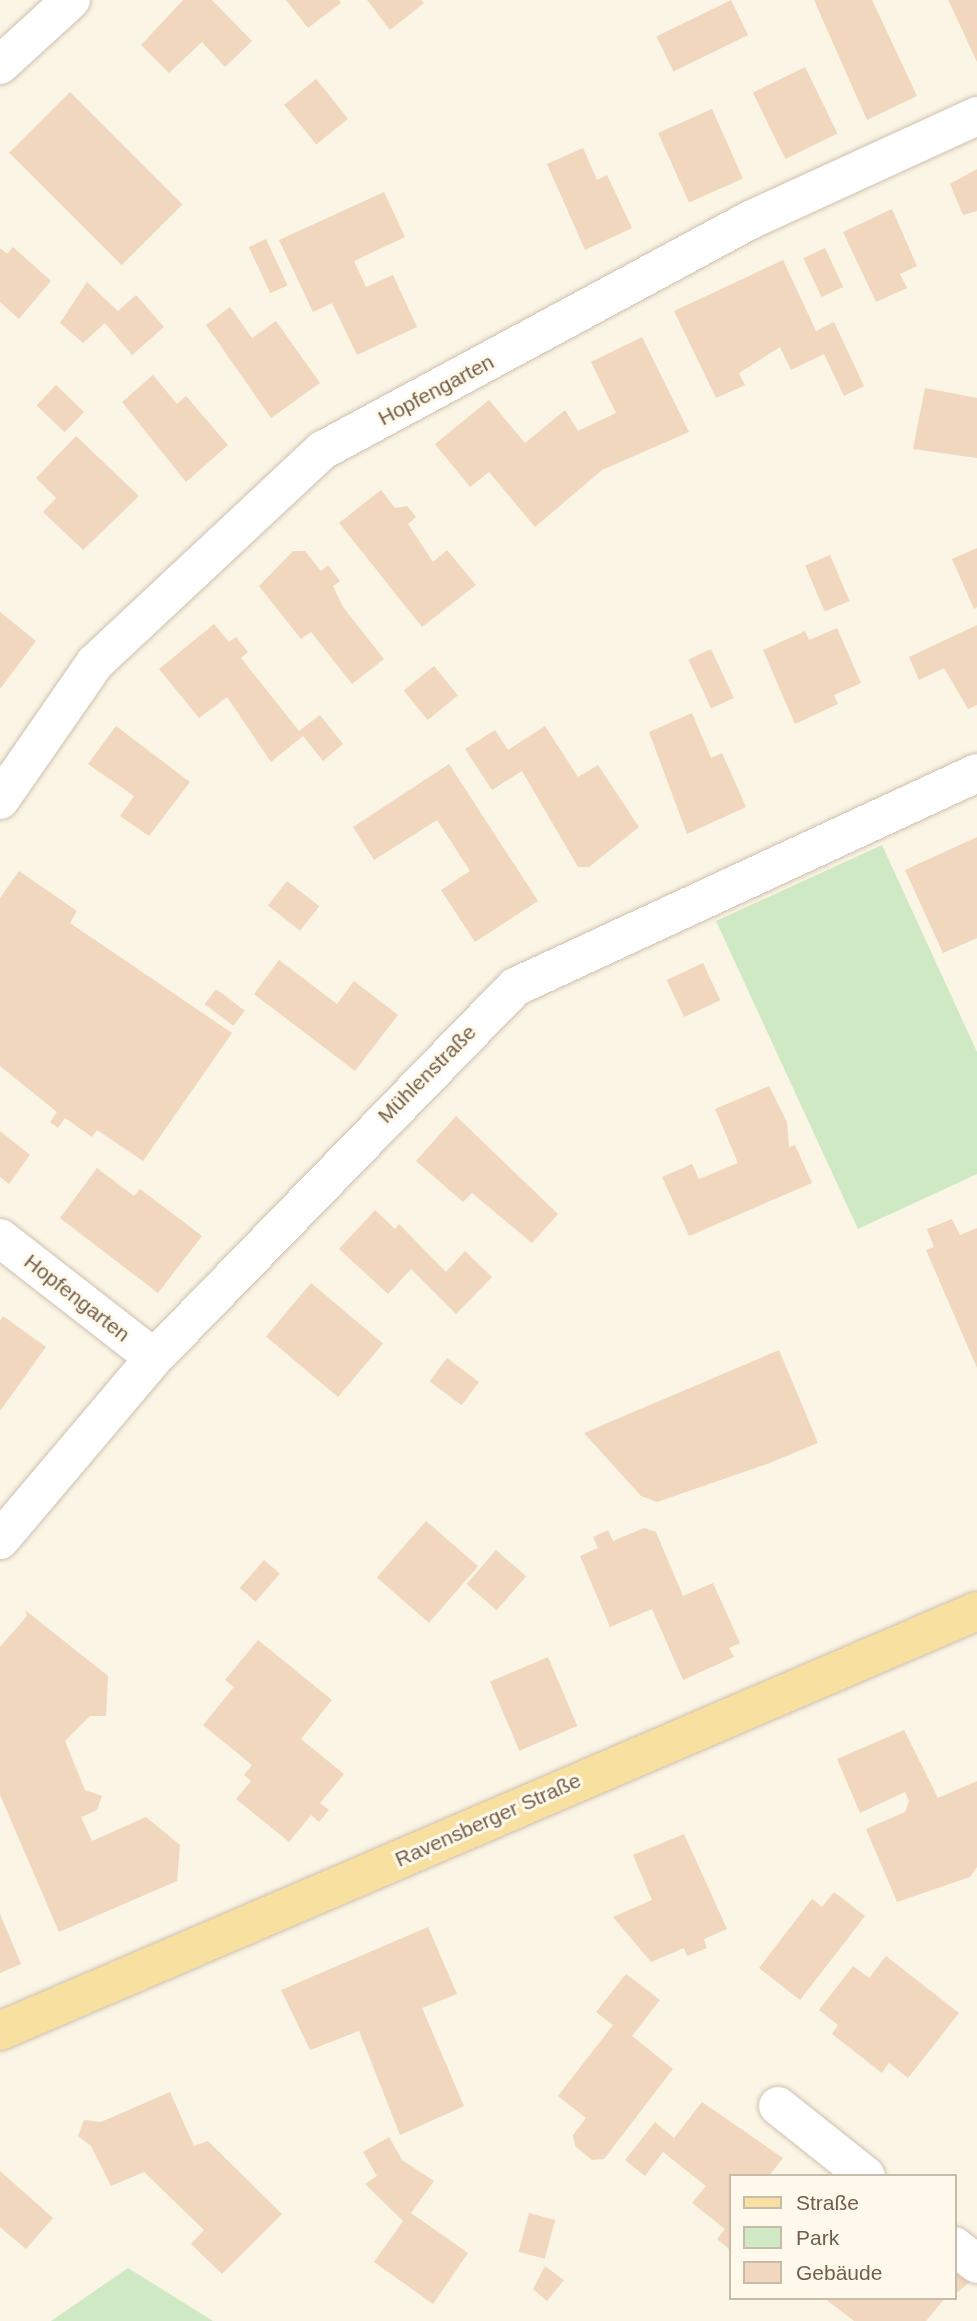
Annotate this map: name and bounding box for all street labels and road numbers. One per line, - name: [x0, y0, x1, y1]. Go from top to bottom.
- street label: Hopfengarten: [374, 349, 498, 431]
- street label: Mühlenstraße: [373, 1020, 481, 1128]
- street label: Hopfengarten: [19, 1249, 135, 1347]
- street label: Ravensberger Straße: [391, 1768, 585, 1872]

